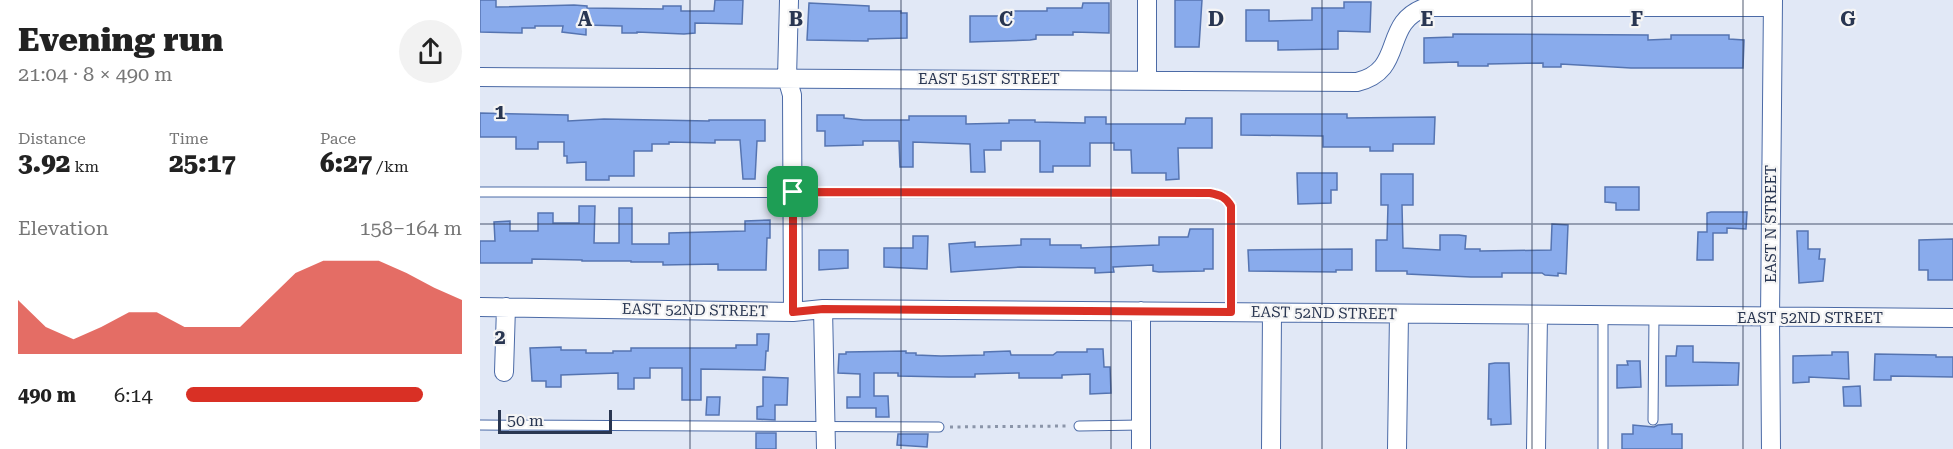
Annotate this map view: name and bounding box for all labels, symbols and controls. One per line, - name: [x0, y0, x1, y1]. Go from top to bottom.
- text: A: [578, 7, 593, 31]
- text: B: [789, 7, 803, 31]
- text: C: [999, 7, 1013, 31]
- text: D: [1208, 7, 1224, 31]
- text: E: [1421, 7, 1434, 31]
- text: F: [1631, 7, 1643, 31]
- text: G: [1840, 7, 1856, 31]
- text: Evening run: [18, 20, 223, 59]
- button: share: [399, 20, 462, 83]
- text: 21:04 · 8 × 490 m: [18, 62, 173, 86]
- street label: EAST 51ST STREET: [918, 70, 1060, 88]
- text: 1: [494, 100, 506, 124]
- text: Distance: [18, 129, 86, 148]
- text: Time: [169, 129, 208, 148]
- text: Pace: [320, 129, 356, 148]
- text: 3.92: [18, 148, 70, 178]
- text: 25:17: [169, 148, 236, 178]
- text: 6:27: [320, 148, 372, 178]
- text: km: [70, 157, 99, 176]
- text: /km: [372, 157, 409, 176]
- street label: EAST N STREET: [1762, 165, 1780, 283]
- pin: [767, 166, 818, 217]
- icon: arrive: [776, 175, 809, 208]
- text: Elevation: [18, 216, 109, 240]
- text: 158–164 m: [359, 216, 462, 240]
- street label: EAST 52ND STREET: [622, 300, 768, 320]
- street label: EAST 52ND STREET: [1251, 303, 1397, 323]
- street label: EAST 52ND STREET: [1737, 309, 1883, 327]
- text: 2: [494, 325, 506, 349]
- text: 490 m: [18, 383, 76, 407]
- text: 6:14: [114, 383, 153, 407]
- scale bar: [498, 407, 612, 434]
- text: 50 m: [507, 411, 544, 430]

